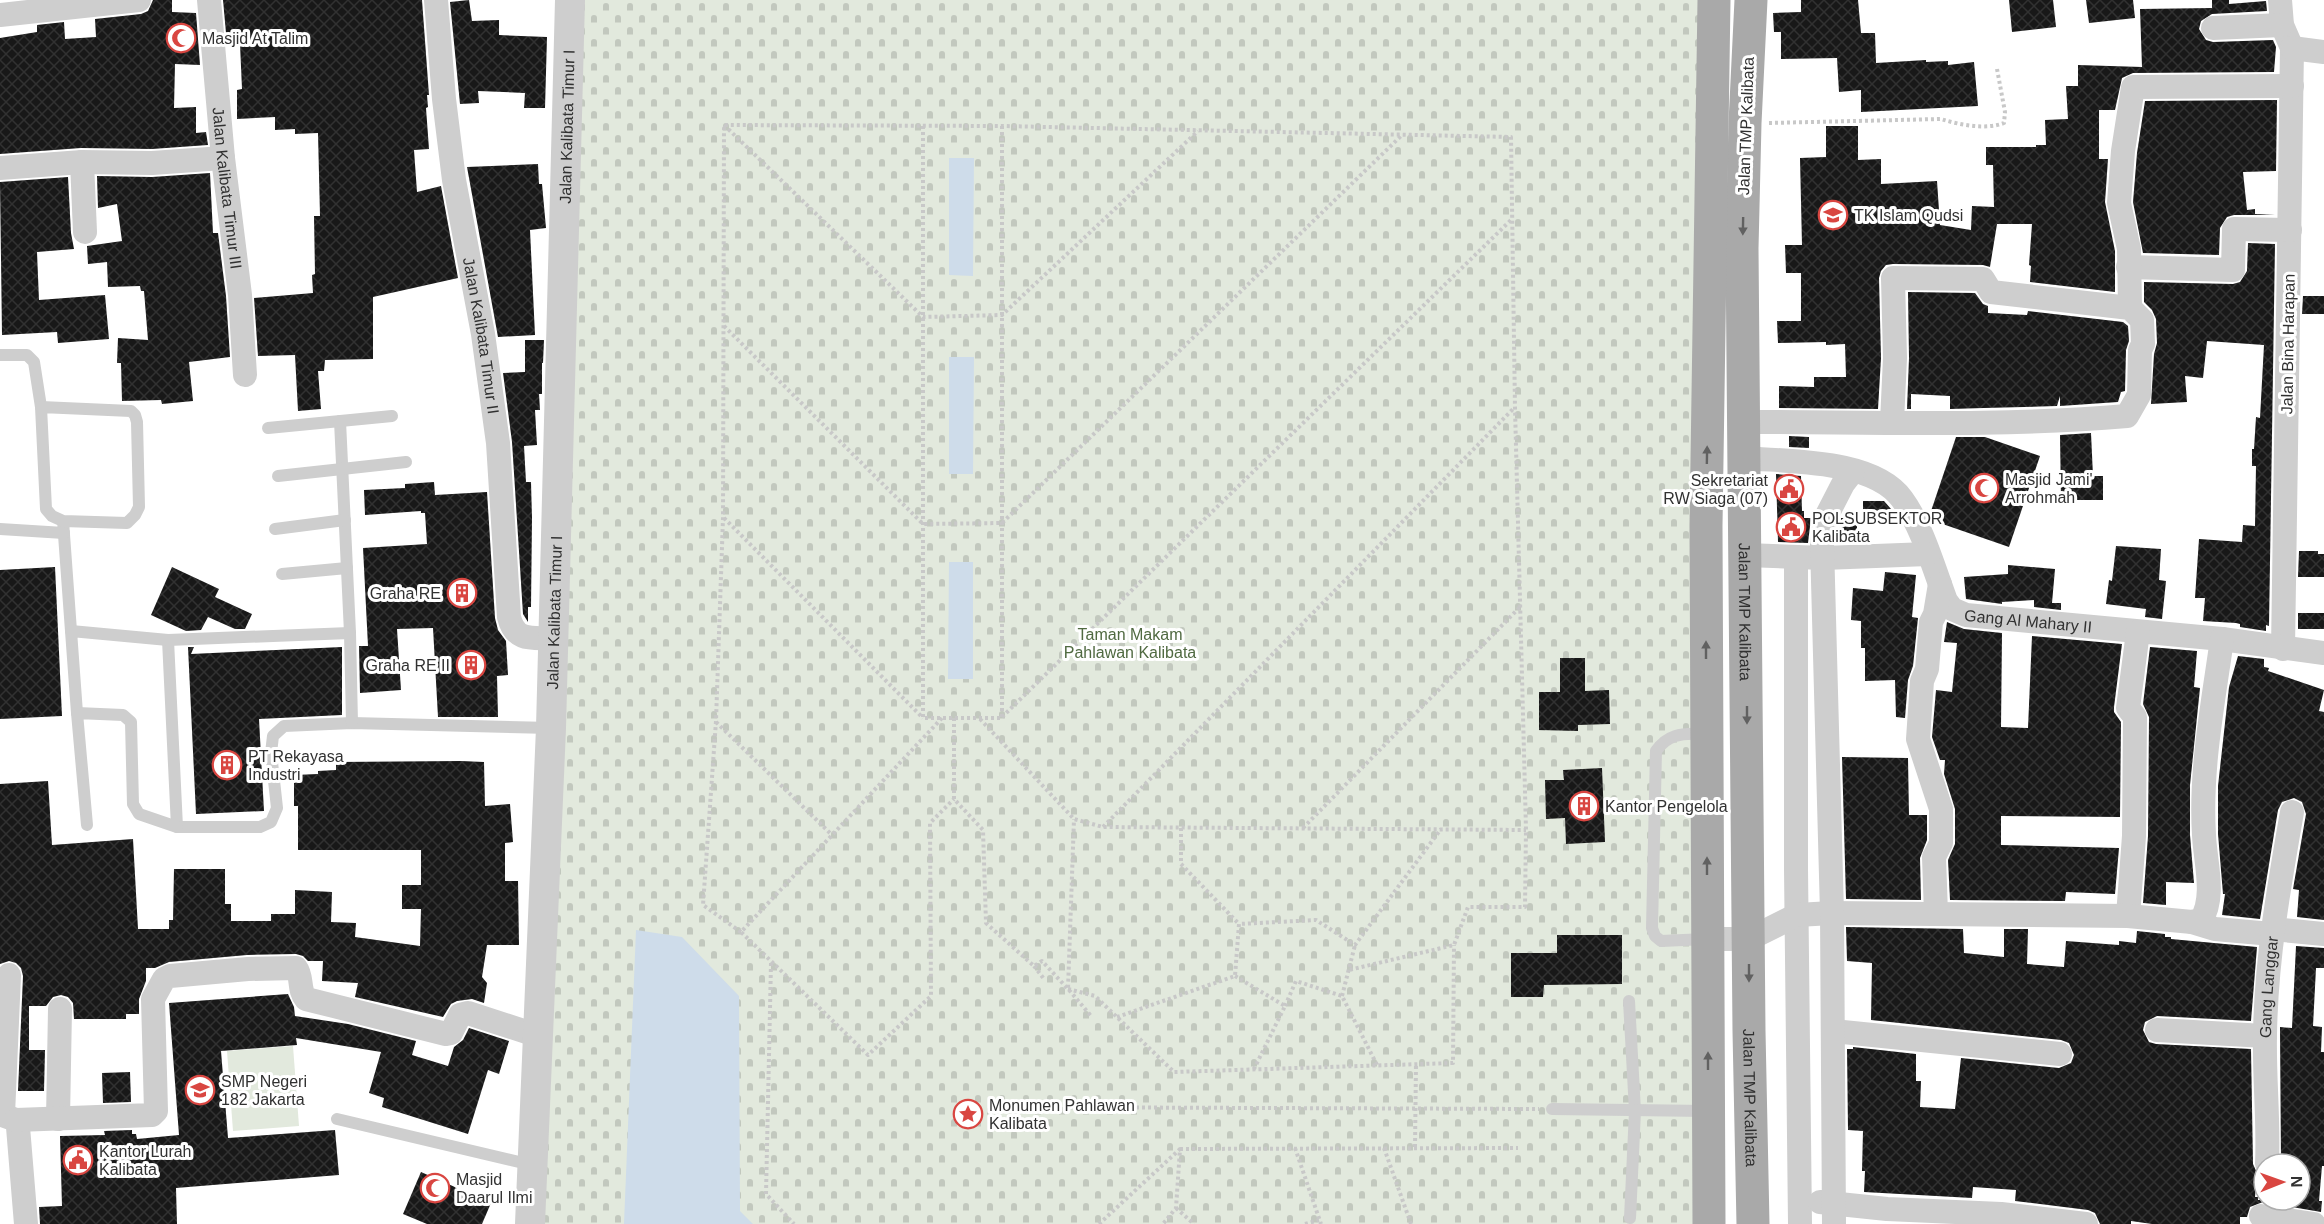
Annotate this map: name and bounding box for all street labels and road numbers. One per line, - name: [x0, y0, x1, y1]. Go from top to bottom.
- street label: Jalan Kalibata Timur I: [556, 49, 577, 204]
- street label: Jalan TMP Kalibata: [1735, 57, 1757, 195]
- street label: Jalan Kalibata Timur III: [210, 106, 245, 270]
- street label: Jalan Kalibata Timur II: [460, 256, 502, 415]
- street label: Jalan Bina Harapan: [2278, 274, 2298, 414]
- street label: Jalan Kalibata Timur I: [544, 535, 565, 690]
- street label: Jalan TMP Kalibata: [1736, 543, 1754, 681]
- street label: Gang Al Mahary II: [1964, 606, 2093, 635]
- street label: Gang Langgar: [2256, 934, 2281, 1038]
- street label: Jalan TMP Kalibata: [1740, 1028, 1760, 1167]

